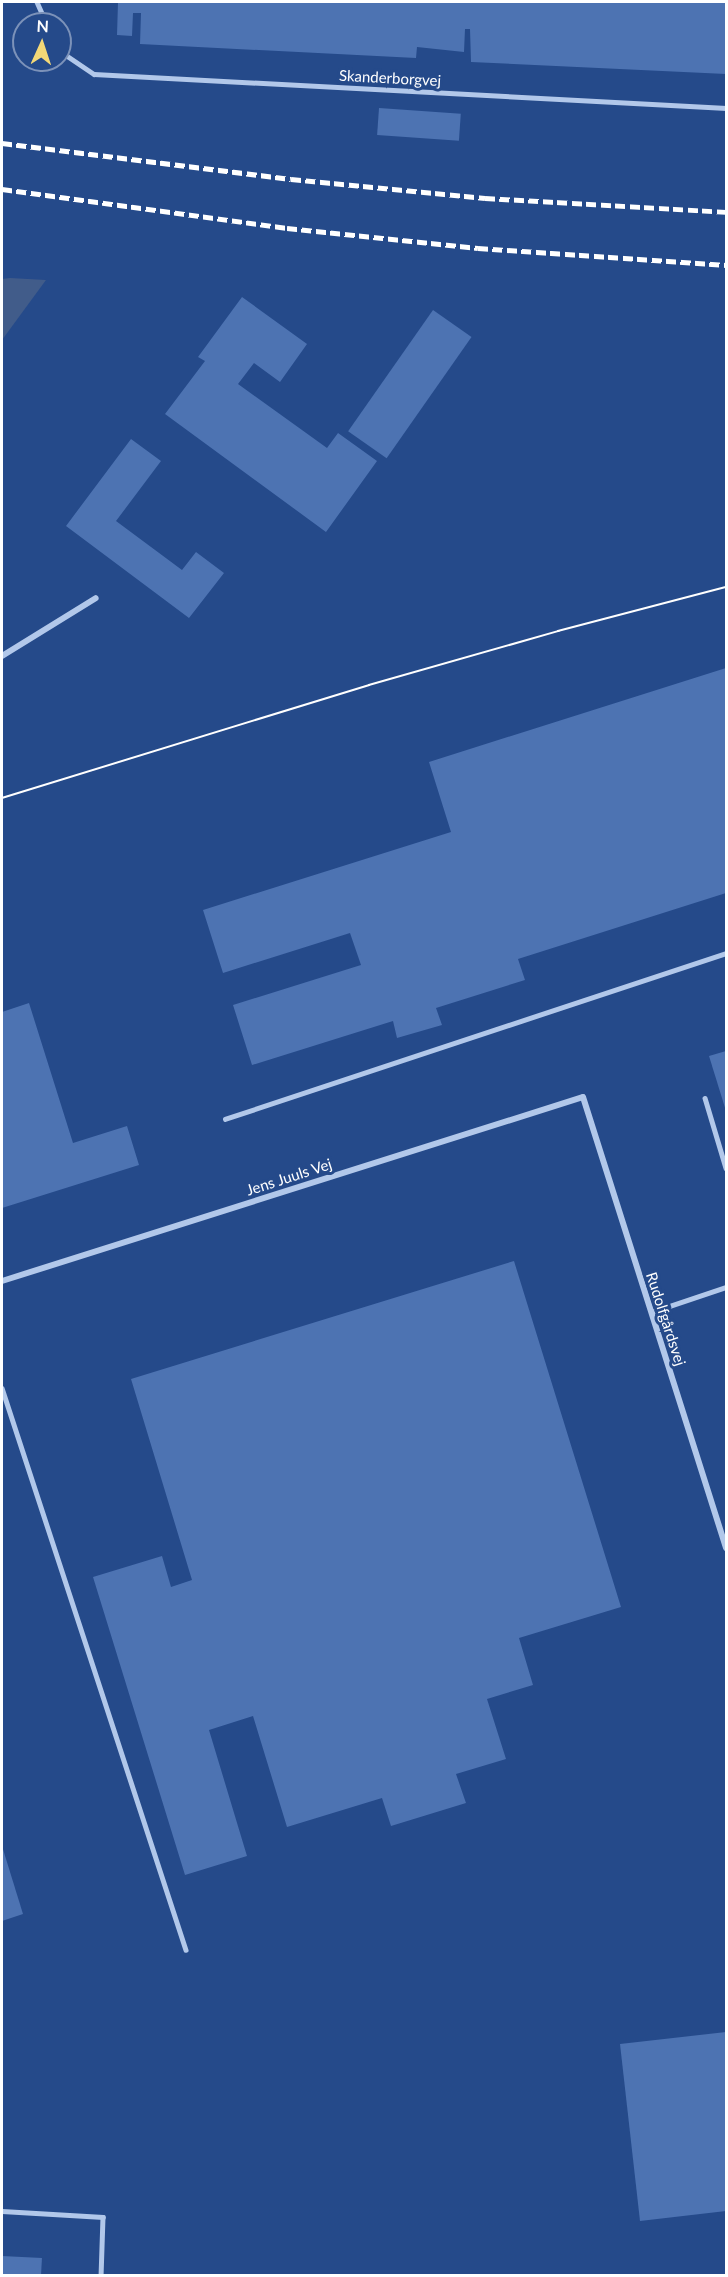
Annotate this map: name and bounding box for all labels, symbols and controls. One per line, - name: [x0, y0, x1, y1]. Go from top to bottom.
- north arrow: [12, 12, 72, 72]
- text: N: [36, 16, 50, 35]
- street label: Skanderborgvej: [338, 66, 442, 90]
- street label: Jens Juuls Vej: [243, 1155, 335, 1199]
- street label: Rudolfgårdsvej: [642, 1270, 690, 1368]

